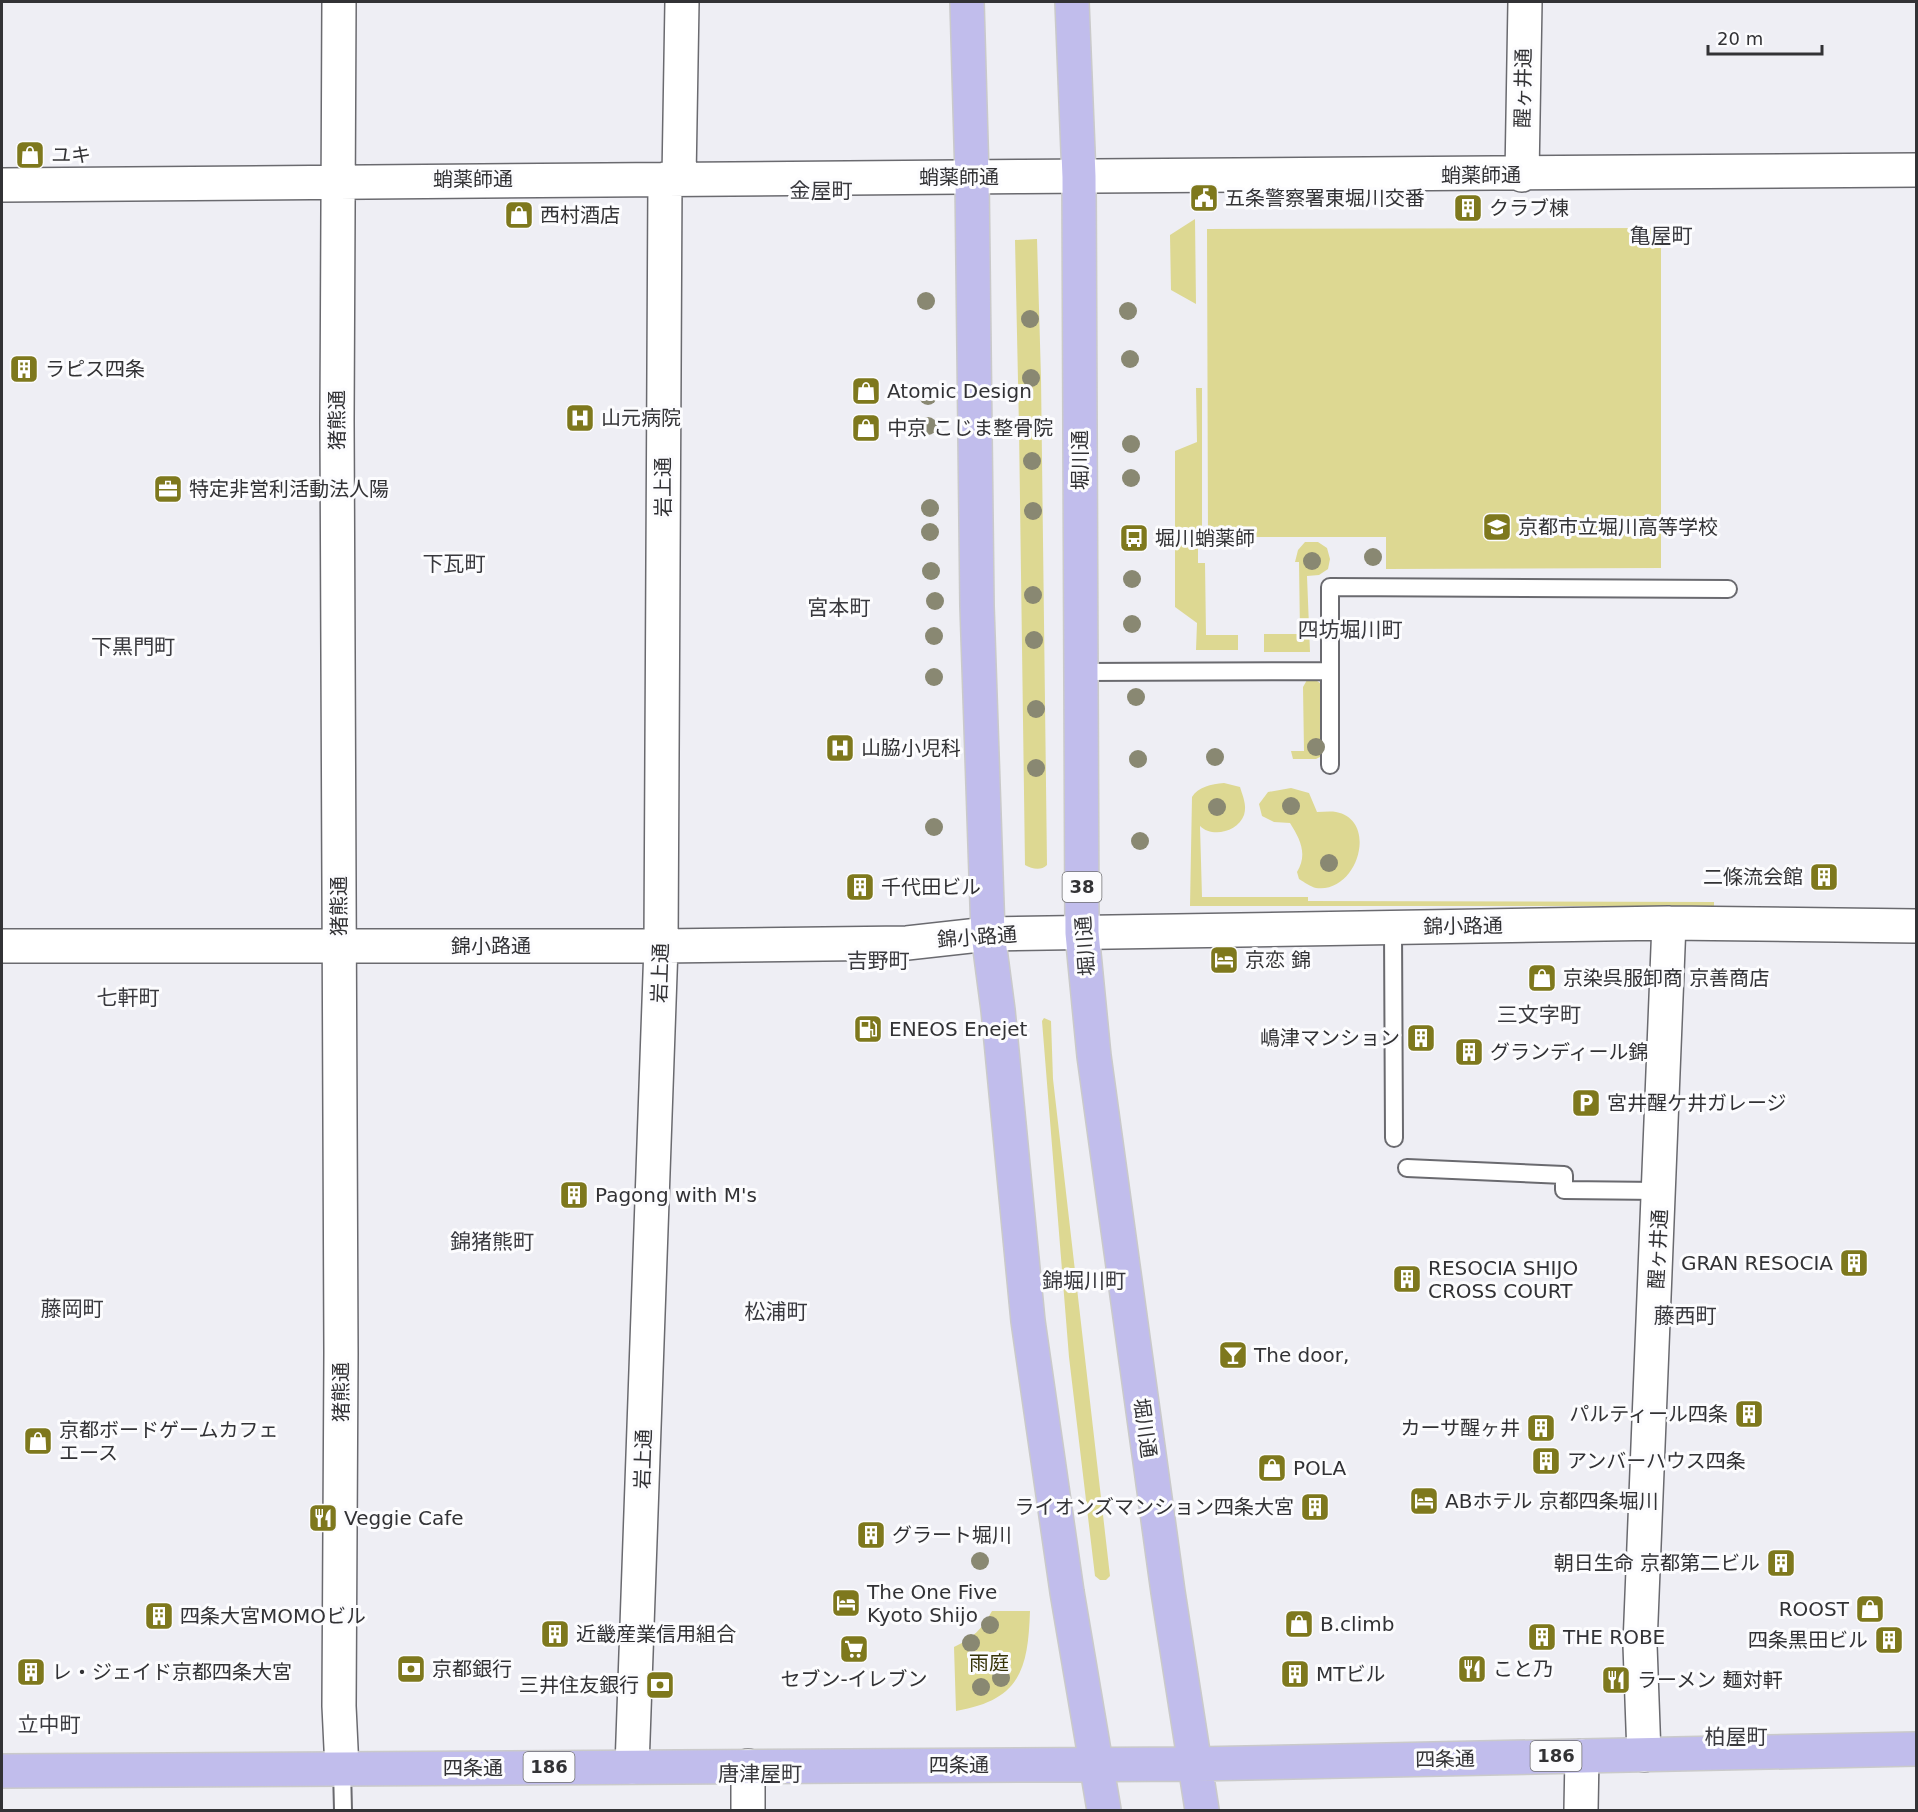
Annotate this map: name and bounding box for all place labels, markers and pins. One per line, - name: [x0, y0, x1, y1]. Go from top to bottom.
- shop icon: ユキ: [14, 139, 46, 171]
- place label: ユキ: [51, 143, 91, 167]
- public building icon: 五条警察署東堀川交番: [1188, 182, 1220, 214]
- place label: 五条警察署東堀川交番: [1225, 186, 1425, 210]
- building icon: クラブ棟: [1452, 192, 1484, 224]
- place label: クラブ棟: [1489, 196, 1569, 220]
- shop icon: 西村酒店: [503, 199, 535, 231]
- place label: 西村酒店: [540, 203, 620, 227]
- building icon: ラピス四条: [8, 353, 40, 385]
- place label: ラピス四条: [45, 357, 145, 381]
- shop icon: Atomic Design: [850, 375, 882, 407]
- place label: Atomic Design: [887, 379, 1032, 403]
- hospital icon: 山元病院: [564, 402, 596, 434]
- place label: 山元病院: [601, 406, 681, 430]
- shop icon: 中京 こじま整骨院: [850, 412, 882, 444]
- place label: 中京 こじま整骨院: [887, 416, 1053, 440]
- office icon: 特定非営利活動法人陽: [152, 473, 184, 505]
- place label: 特定非営利活動法人陽: [189, 477, 389, 501]
- school or university icon: 京都市立堀川高等学校: [1481, 511, 1513, 543]
- place label: 京都市立堀川高等学校: [1518, 515, 1718, 539]
- bus stop icon: 堀川蛸薬師: [1118, 522, 1150, 554]
- place label: 堀川蛸薬師: [1155, 526, 1255, 550]
- hospital icon: 山脇小児科: [824, 732, 856, 764]
- place label: 山脇小児科: [861, 736, 961, 760]
- building icon: 二條流会館: [1808, 861, 1840, 893]
- place label: 二條流会館: [1703, 865, 1803, 889]
- building icon: 千代田ビル: [844, 871, 876, 903]
- place label: 千代田ビル: [881, 875, 981, 899]
- hotel icon: 京恋 錦: [1208, 944, 1240, 976]
- place label: 京恋 錦: [1245, 948, 1311, 972]
- shop icon: 京染呉服卸商 京善商店: [1526, 962, 1558, 994]
- place label: 京染呉服卸商 京善商店: [1563, 966, 1769, 990]
- fuel station icon: ENEOS Enejet: [852, 1013, 884, 1045]
- place label: ENEOS Enejet: [889, 1017, 1028, 1041]
- building icon: 嶋津マンション: [1405, 1022, 1437, 1054]
- place label: 嶋津マンション: [1260, 1026, 1400, 1050]
- building icon: グランディール錦: [1453, 1036, 1485, 1068]
- place label: グランディール錦: [1490, 1040, 1649, 1064]
- parking icon: 宮井醒ケ井ガレージ: [1570, 1087, 1602, 1119]
- place label: 宮井醒ケ井ガレージ: [1607, 1091, 1787, 1115]
- building icon: Pagong with M's: [558, 1179, 590, 1211]
- place label: Pagong with M's: [595, 1183, 757, 1207]
- building icon: GRAN RESOCIA: [1838, 1247, 1870, 1279]
- place label: GRAN RESOCIA: [1681, 1251, 1833, 1275]
- place label: RESOCIA SHIJO CROSS COURT: [1428, 1256, 1578, 1303]
- building icon: RESOCIA SHIJO CROSS COURT: [1391, 1263, 1423, 1295]
- bar icon: The door,: [1217, 1339, 1249, 1371]
- place label: The door,: [1253, 1343, 1349, 1367]
- building icon: パルティール四条: [1733, 1398, 1765, 1430]
- place label: パルティール四条: [1569, 1402, 1728, 1426]
- building icon: カーサ醒ヶ井: [1525, 1412, 1557, 1444]
- place label: カーサ醒ヶ井: [1400, 1416, 1520, 1440]
- place label: 京都ボードゲームカフェ エース: [59, 1418, 278, 1465]
- shop icon: 京都ボードゲームカフェ エース: [22, 1425, 54, 1457]
- building icon: アンバーハウス四条: [1530, 1445, 1562, 1477]
- place label: アンバーハウス四条: [1567, 1449, 1746, 1473]
- shop icon: POLA: [1256, 1452, 1288, 1484]
- place label: POLA: [1293, 1456, 1346, 1480]
- hotel icon: ABホテル 京都四条堀川: [1408, 1485, 1440, 1517]
- place label: ABホテル 京都四条堀川: [1445, 1489, 1659, 1513]
- building icon: ライオンズマンション四条大宮: [1299, 1491, 1331, 1523]
- place label: ライオンズマンション四条大宮: [1014, 1495, 1294, 1519]
- restaurant icon: Veggie Cafe: [307, 1502, 339, 1534]
- place label: Veggie Cafe: [344, 1506, 464, 1530]
- building icon: グラート堀川: [855, 1519, 887, 1551]
- place label: グラート堀川: [892, 1523, 1012, 1547]
- building icon: 朝日生命 京都第二ビル: [1765, 1547, 1797, 1579]
- place label: 朝日生命 京都第二ビル: [1554, 1551, 1760, 1575]
- place label: The One Five Kyoto Shijo: [866, 1580, 997, 1627]
- hotel icon: The One Five Kyoto Shijo: [830, 1587, 862, 1619]
- shop icon: ROOST: [1854, 1593, 1886, 1625]
- place label: ROOST: [1779, 1597, 1850, 1621]
- building icon: 四条大宮MOMOビル: [143, 1600, 175, 1632]
- place label: 四条大宮MOMOビル: [180, 1604, 366, 1628]
- shop icon: B.climb: [1283, 1608, 1315, 1640]
- place label: B.climb: [1320, 1612, 1394, 1636]
- building icon: 近畿産業信用組合: [539, 1618, 571, 1650]
- building icon: THE ROBE: [1526, 1621, 1558, 1653]
- place label: 近畿産業信用組合: [576, 1622, 736, 1646]
- building icon: 四条黒田ビル: [1873, 1624, 1905, 1656]
- place label: THE ROBE: [1562, 1625, 1665, 1649]
- place label: 四条黒田ビル: [1748, 1628, 1868, 1652]
- supermarket icon: セブン-イレブン: [838, 1633, 870, 1665]
- bank icon: 京都銀行: [395, 1653, 427, 1685]
- restaurant icon: こと乃: [1456, 1653, 1488, 1685]
- building icon: レ・ジェイド京都四条大宮: [15, 1656, 47, 1688]
- place label: 京都銀行: [432, 1657, 512, 1681]
- place label: こと乃: [1493, 1657, 1553, 1681]
- building icon: MTビル: [1279, 1658, 1311, 1690]
- place label: レ・ジェイド京都四条大宮: [52, 1660, 292, 1684]
- place label: MTビル: [1316, 1662, 1385, 1686]
- restaurant icon: ラーメン 麺対軒: [1600, 1664, 1632, 1696]
- place label: セブン-イレブン: [780, 1667, 928, 1691]
- place label: ラーメン 麺対軒: [1637, 1668, 1783, 1692]
- bank icon: 三井住友銀行: [644, 1669, 676, 1701]
- place label: 三井住友銀行: [519, 1673, 639, 1697]

